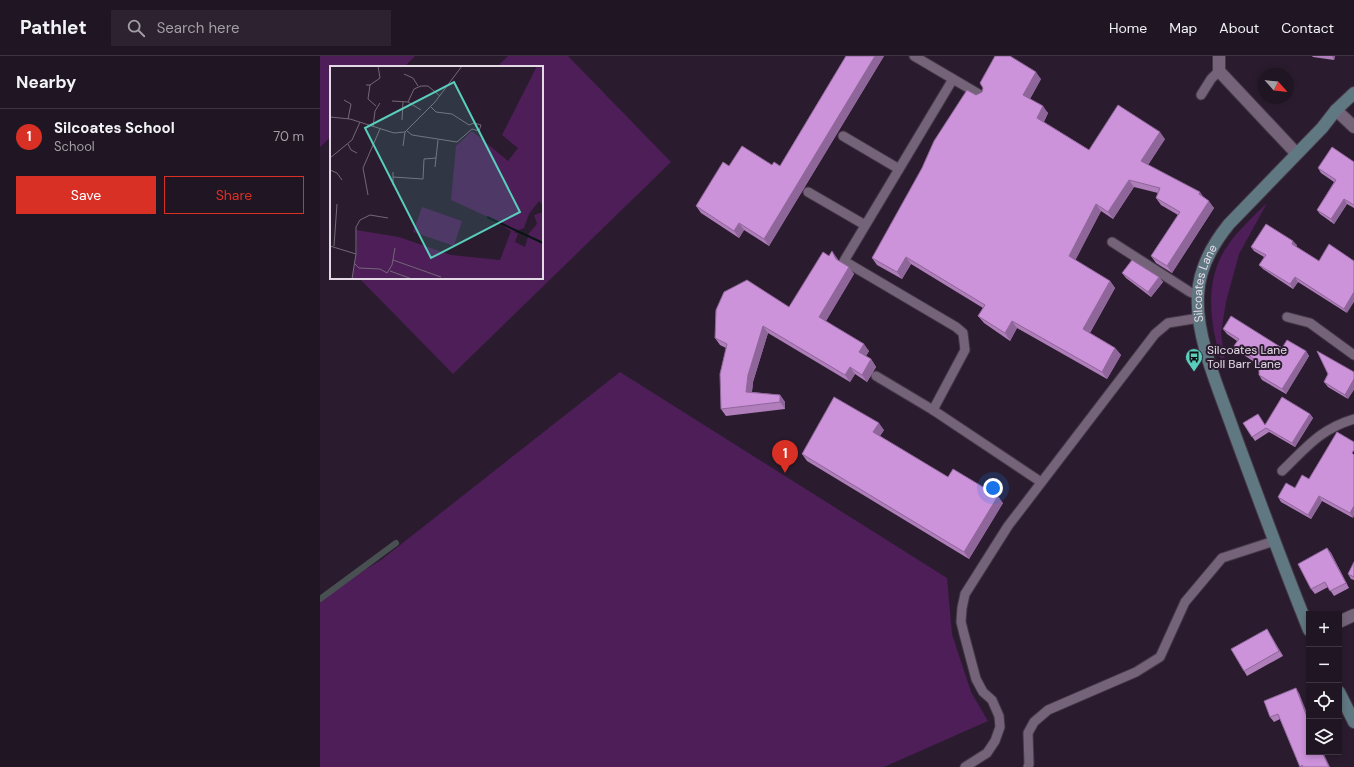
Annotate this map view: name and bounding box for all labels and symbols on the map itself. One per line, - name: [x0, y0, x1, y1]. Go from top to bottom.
- inset map: [330, 66, 543, 279]
- north arrow: [1258, 68, 1294, 104]
- street label: Silcoates Lane: [1190, 241, 1221, 323]
- place label: Silcoates Lane Toll Barr Lane: [1207, 342, 1287, 372]
- bus stop icon: Silcoates Lane Toll Barr Lane: [1184, 347, 1204, 372]
- pin: 1: [772, 440, 798, 473]
- your location: [983, 478, 1003, 498]

